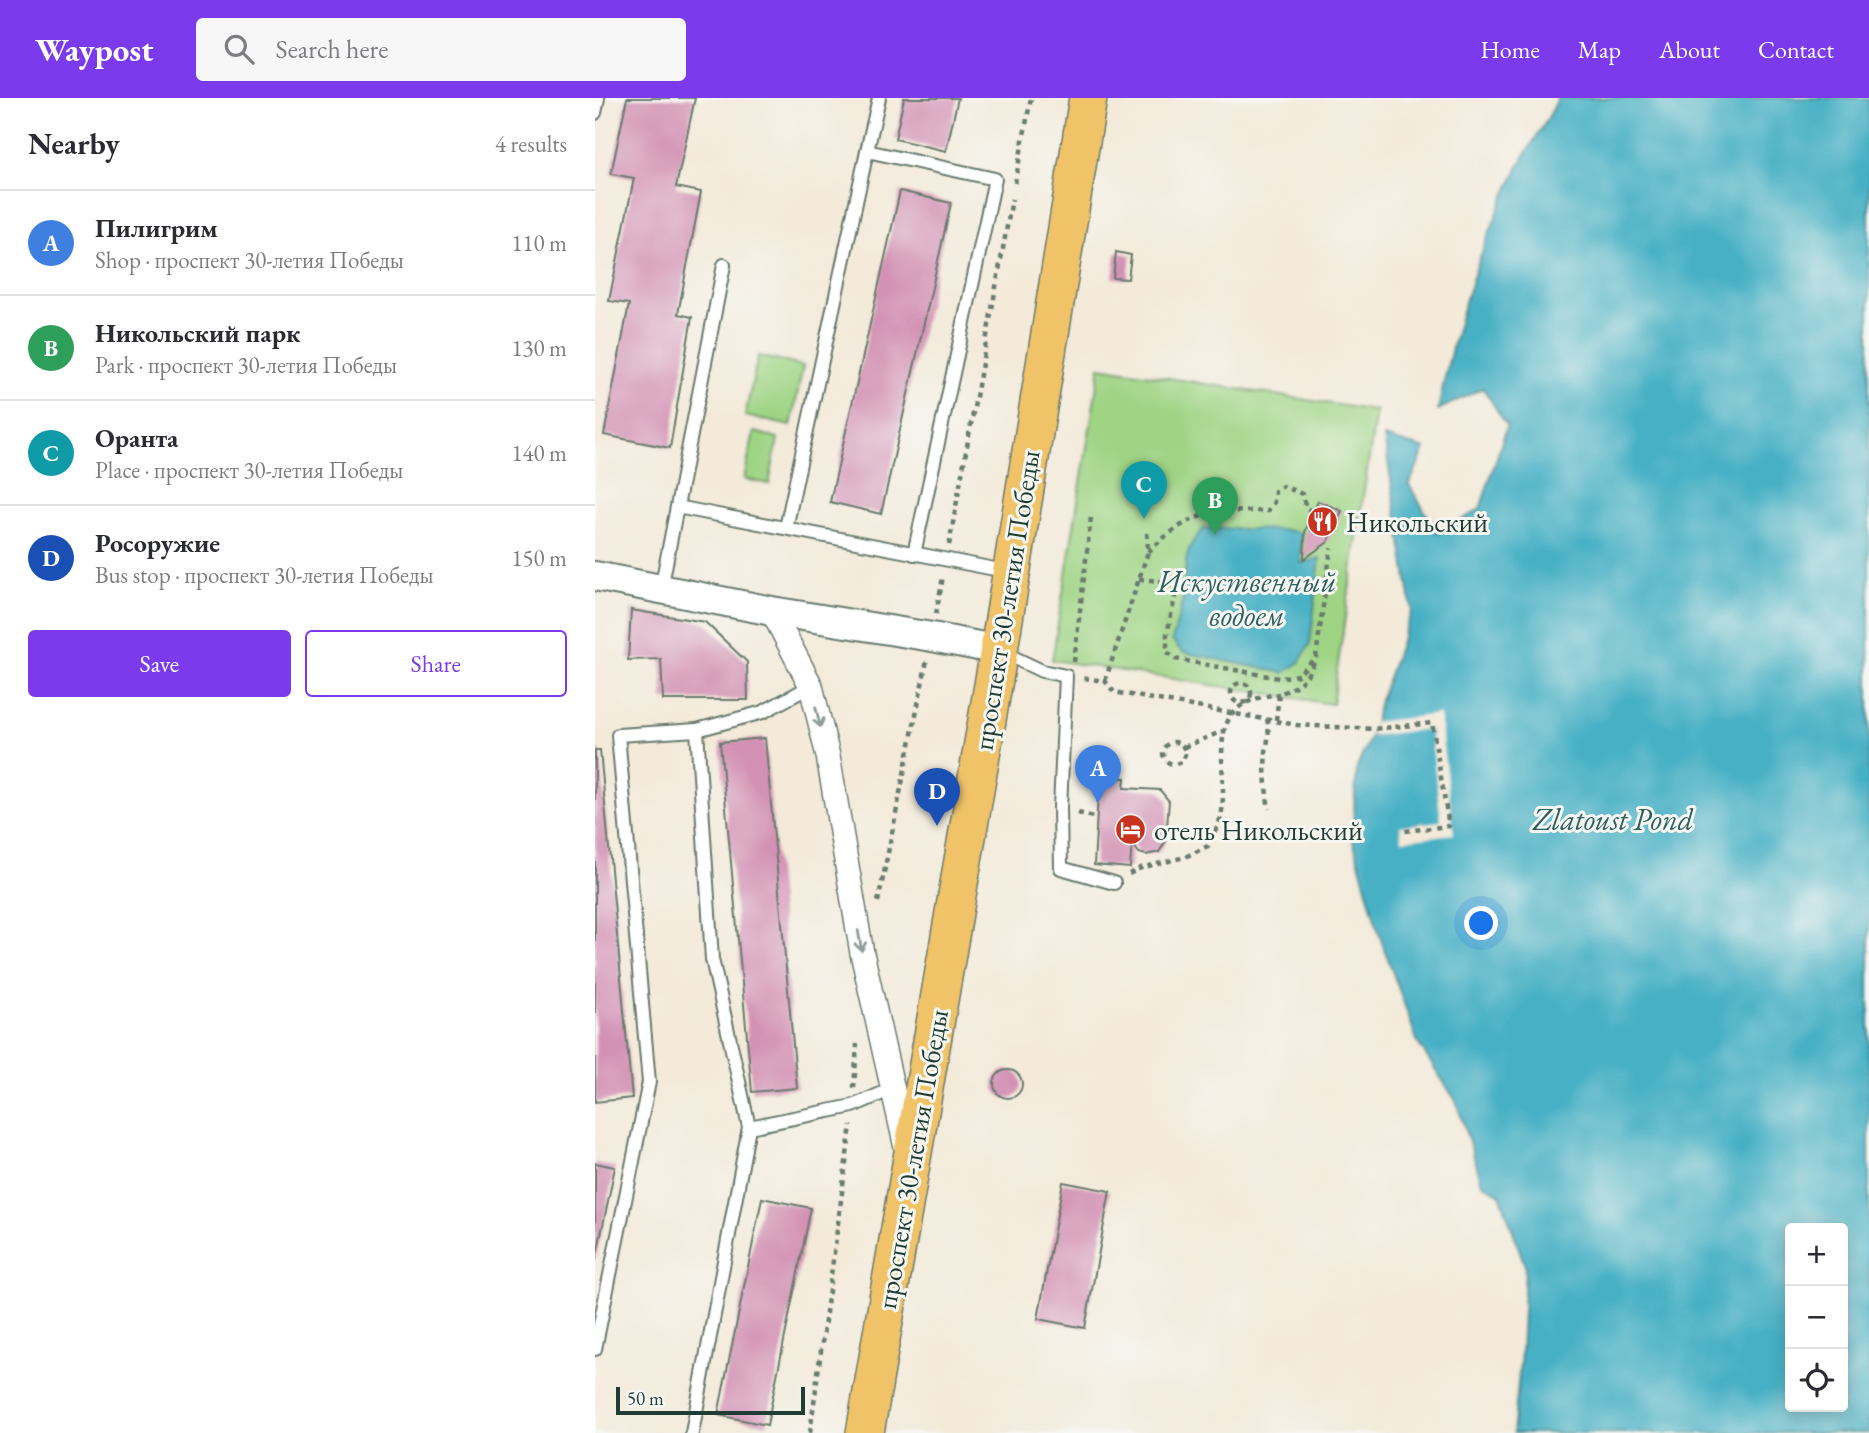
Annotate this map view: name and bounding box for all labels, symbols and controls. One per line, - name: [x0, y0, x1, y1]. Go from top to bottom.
- search box: [196, 18, 686, 81]
- text: Waypost: [35, 28, 154, 71]
- icon: search: [220, 30, 258, 68]
- text: Search here: [276, 32, 388, 66]
- text: Home: [1480, 34, 1540, 65]
- text: Map: [1578, 34, 1621, 65]
- text: About: [1659, 34, 1720, 65]
- text: Contact: [1758, 34, 1834, 65]
- text: Nearby: [28, 124, 120, 163]
- text: 4 results: [495, 129, 567, 159]
- text: Пилигрим: [95, 211, 218, 245]
- text: A: [43, 228, 59, 258]
- text: 110 m: [511, 228, 567, 258]
- text: Shop · проспект 30-летия Победы: [95, 245, 404, 275]
- text: Никольский парк: [95, 316, 300, 350]
- text: B: [44, 333, 58, 363]
- text: 130 m: [511, 333, 567, 363]
- text: Park · проспект 30-летия Победы: [95, 350, 397, 380]
- text: Оранта: [95, 421, 179, 455]
- text: C: [43, 438, 59, 468]
- text: 140 m: [511, 438, 567, 468]
- street label: проспект 30-летия Победы: [964, 447, 1048, 753]
- text: Place · проспект 30-летия Победы: [95, 455, 403, 485]
- pin: C: [1121, 461, 1167, 519]
- pin: B: [1192, 477, 1238, 535]
- place label: Никольский: [1346, 504, 1488, 540]
- restaurant icon: Никольский: [1306, 505, 1340, 539]
- text: Росоружие: [95, 526, 220, 560]
- text: D: [42, 543, 60, 573]
- text: 150 m: [511, 543, 567, 573]
- text: Bus stop · проспект 30-летия Победы: [95, 560, 434, 590]
- water label: Искуственный водоем: [1157, 562, 1336, 635]
- button: Save: [28, 630, 291, 697]
- button: Share: [305, 630, 567, 697]
- one-way arrow: [813, 706, 826, 728]
- pin: A: [1075, 745, 1121, 803]
- pin: D: [914, 768, 960, 826]
- water label: Zlatoust Pond: [1532, 800, 1694, 839]
- place label: отель Никольский: [1154, 812, 1363, 848]
- hotel icon: отель Никольский: [1114, 813, 1148, 847]
- your location: [1464, 906, 1498, 940]
- one-way arrow: [854, 929, 867, 952]
- street label: проспект 30-летия Победы: [868, 1007, 956, 1311]
- map controls: [1785, 1223, 1848, 1412]
- button: +: [1785, 1223, 1848, 1286]
- button: −: [1785, 1286, 1848, 1349]
- button: locate: [1785, 1349, 1848, 1412]
- scale bar: [616, 1384, 805, 1416]
- text: 50 m: [627, 1386, 664, 1411]

